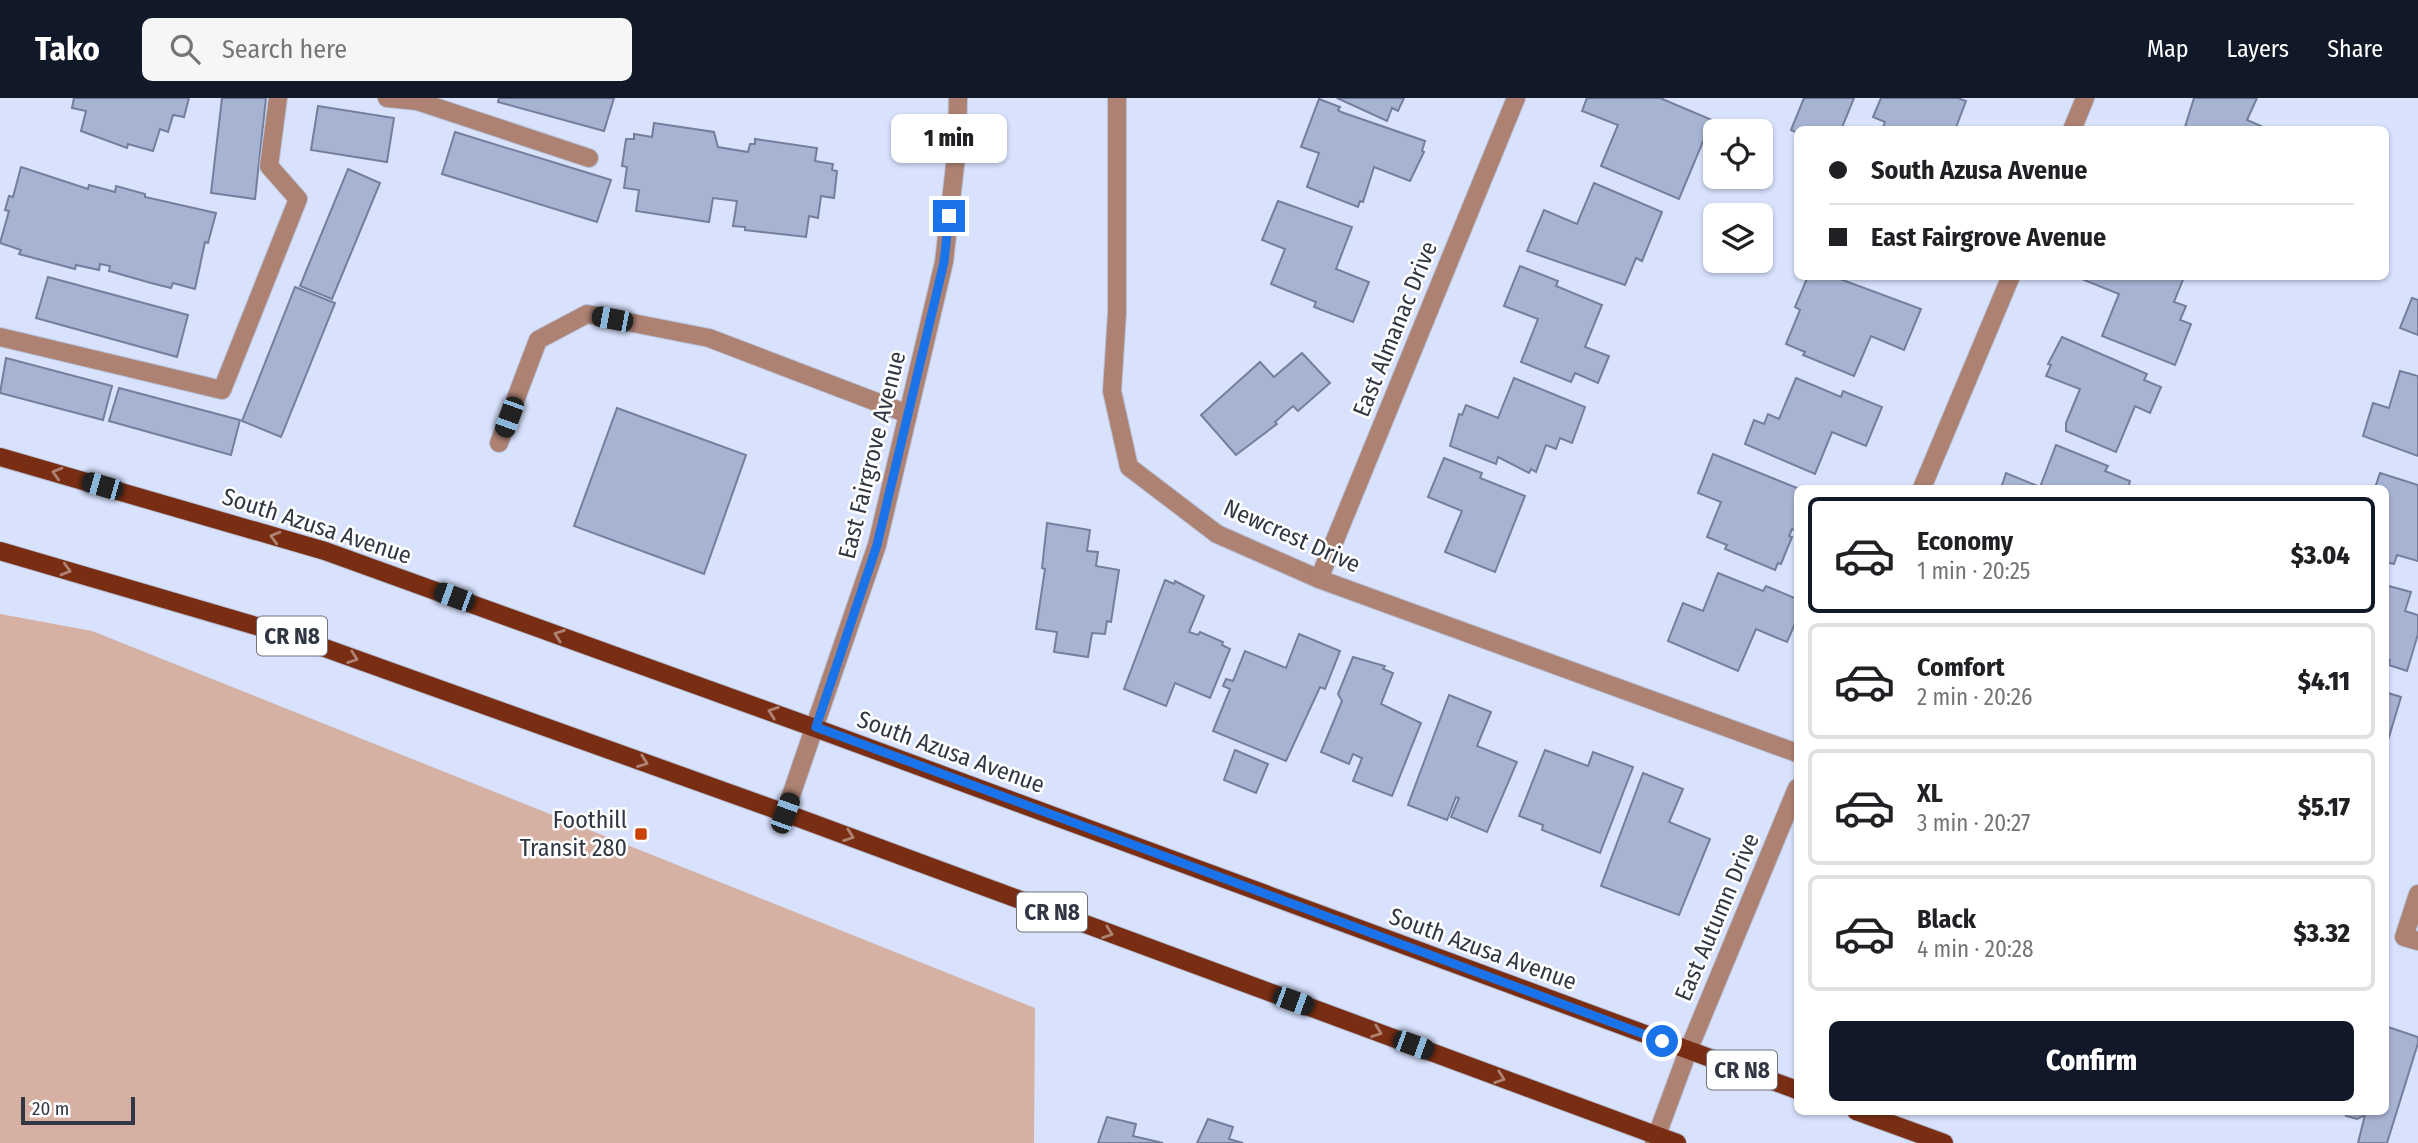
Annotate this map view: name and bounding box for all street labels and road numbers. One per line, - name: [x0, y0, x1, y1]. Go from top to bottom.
- street label: East Almanac Drive: [1347, 237, 1443, 421]
- street label: East Fairgrove Avenue: [833, 348, 911, 562]
- street label: South Azusa Avenue: [219, 482, 415, 570]
- street label: Newcrest Drive: [1219, 493, 1365, 579]
- road number: CR N8: [257, 616, 327, 656]
- street label: South Azusa Avenue: [854, 705, 1048, 799]
- street label: East Autumn Drive: [1669, 829, 1765, 1005]
- road number: CR N8: [1017, 892, 1087, 932]
- street label: South Azusa Avenue: [1386, 902, 1580, 996]
- road number: CR N8: [1707, 1051, 1777, 1090]

